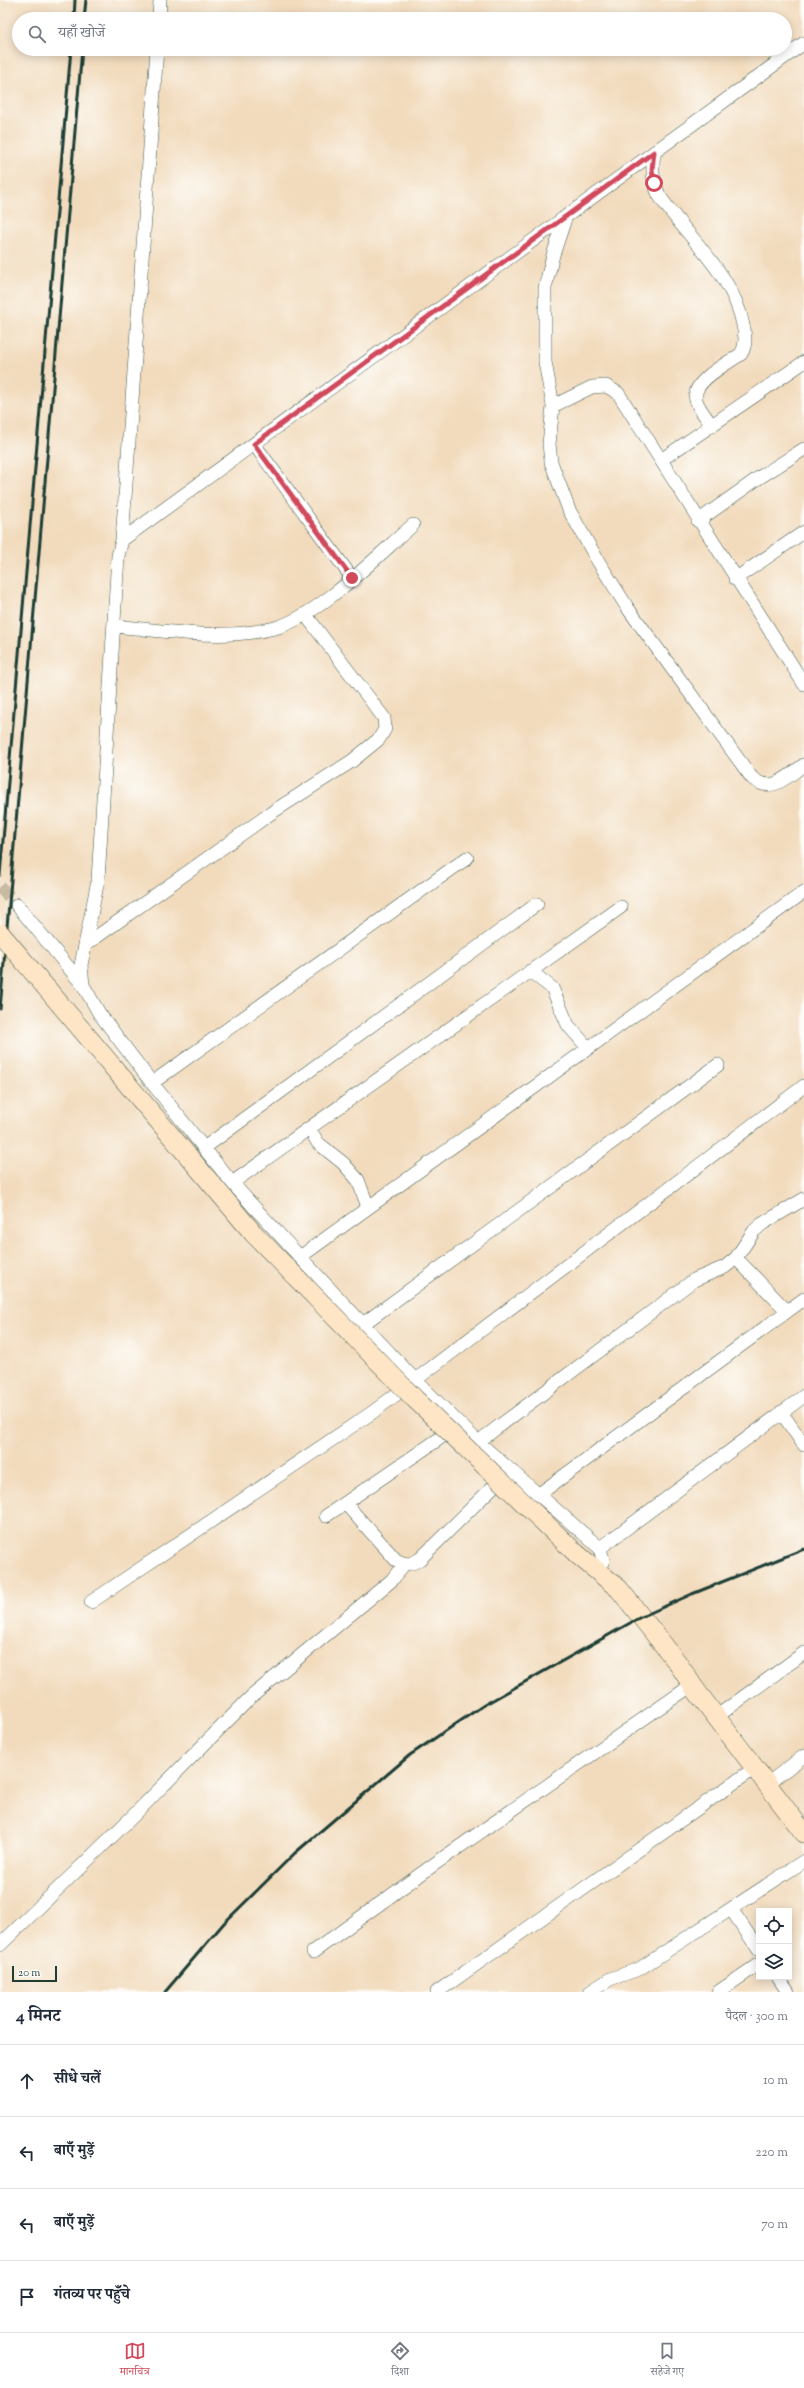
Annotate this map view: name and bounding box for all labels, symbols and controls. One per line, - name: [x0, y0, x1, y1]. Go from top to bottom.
- search box: [12, 12, 792, 56]
- icon: search: [26, 23, 48, 45]
- text: यहाँ खोजें: [58, 23, 105, 44]
- route start: [645, 174, 663, 192]
- route end: [343, 569, 361, 587]
- map controls: [756, 1908, 792, 1980]
- button: locate: [756, 1908, 792, 1944]
- button: layers: [756, 1944, 792, 1980]
- scale bar: [12, 1964, 57, 1983]
- text: 20 m: [18, 1965, 40, 1981]
- text: 4 मिनट: [16, 2005, 60, 2029]
- text: पैदल · 300 m: [726, 2008, 788, 2026]
- text: सीधे चलें: [54, 2069, 101, 2090]
- icon: ahead: [16, 2070, 38, 2092]
- text: 10 m: [763, 2072, 788, 2090]
- text: बाएँ मुड़ें: [54, 2141, 94, 2162]
- icon: left: [16, 2142, 38, 2164]
- text: 220 m: [755, 2144, 788, 2162]
- text: बाएँ मुड़ें: [54, 2213, 94, 2234]
- icon: left: [16, 2214, 38, 2236]
- text: 70 m: [761, 2216, 788, 2234]
- text: गंतव्य पर पहुँचे: [54, 2285, 130, 2306]
- icon: arrive: [16, 2286, 38, 2308]
- tab: मानचित्र: [120, 2340, 150, 2382]
- tab: दिशा: [389, 2340, 411, 2382]
- tab: सहेजे गए: [651, 2340, 684, 2382]

